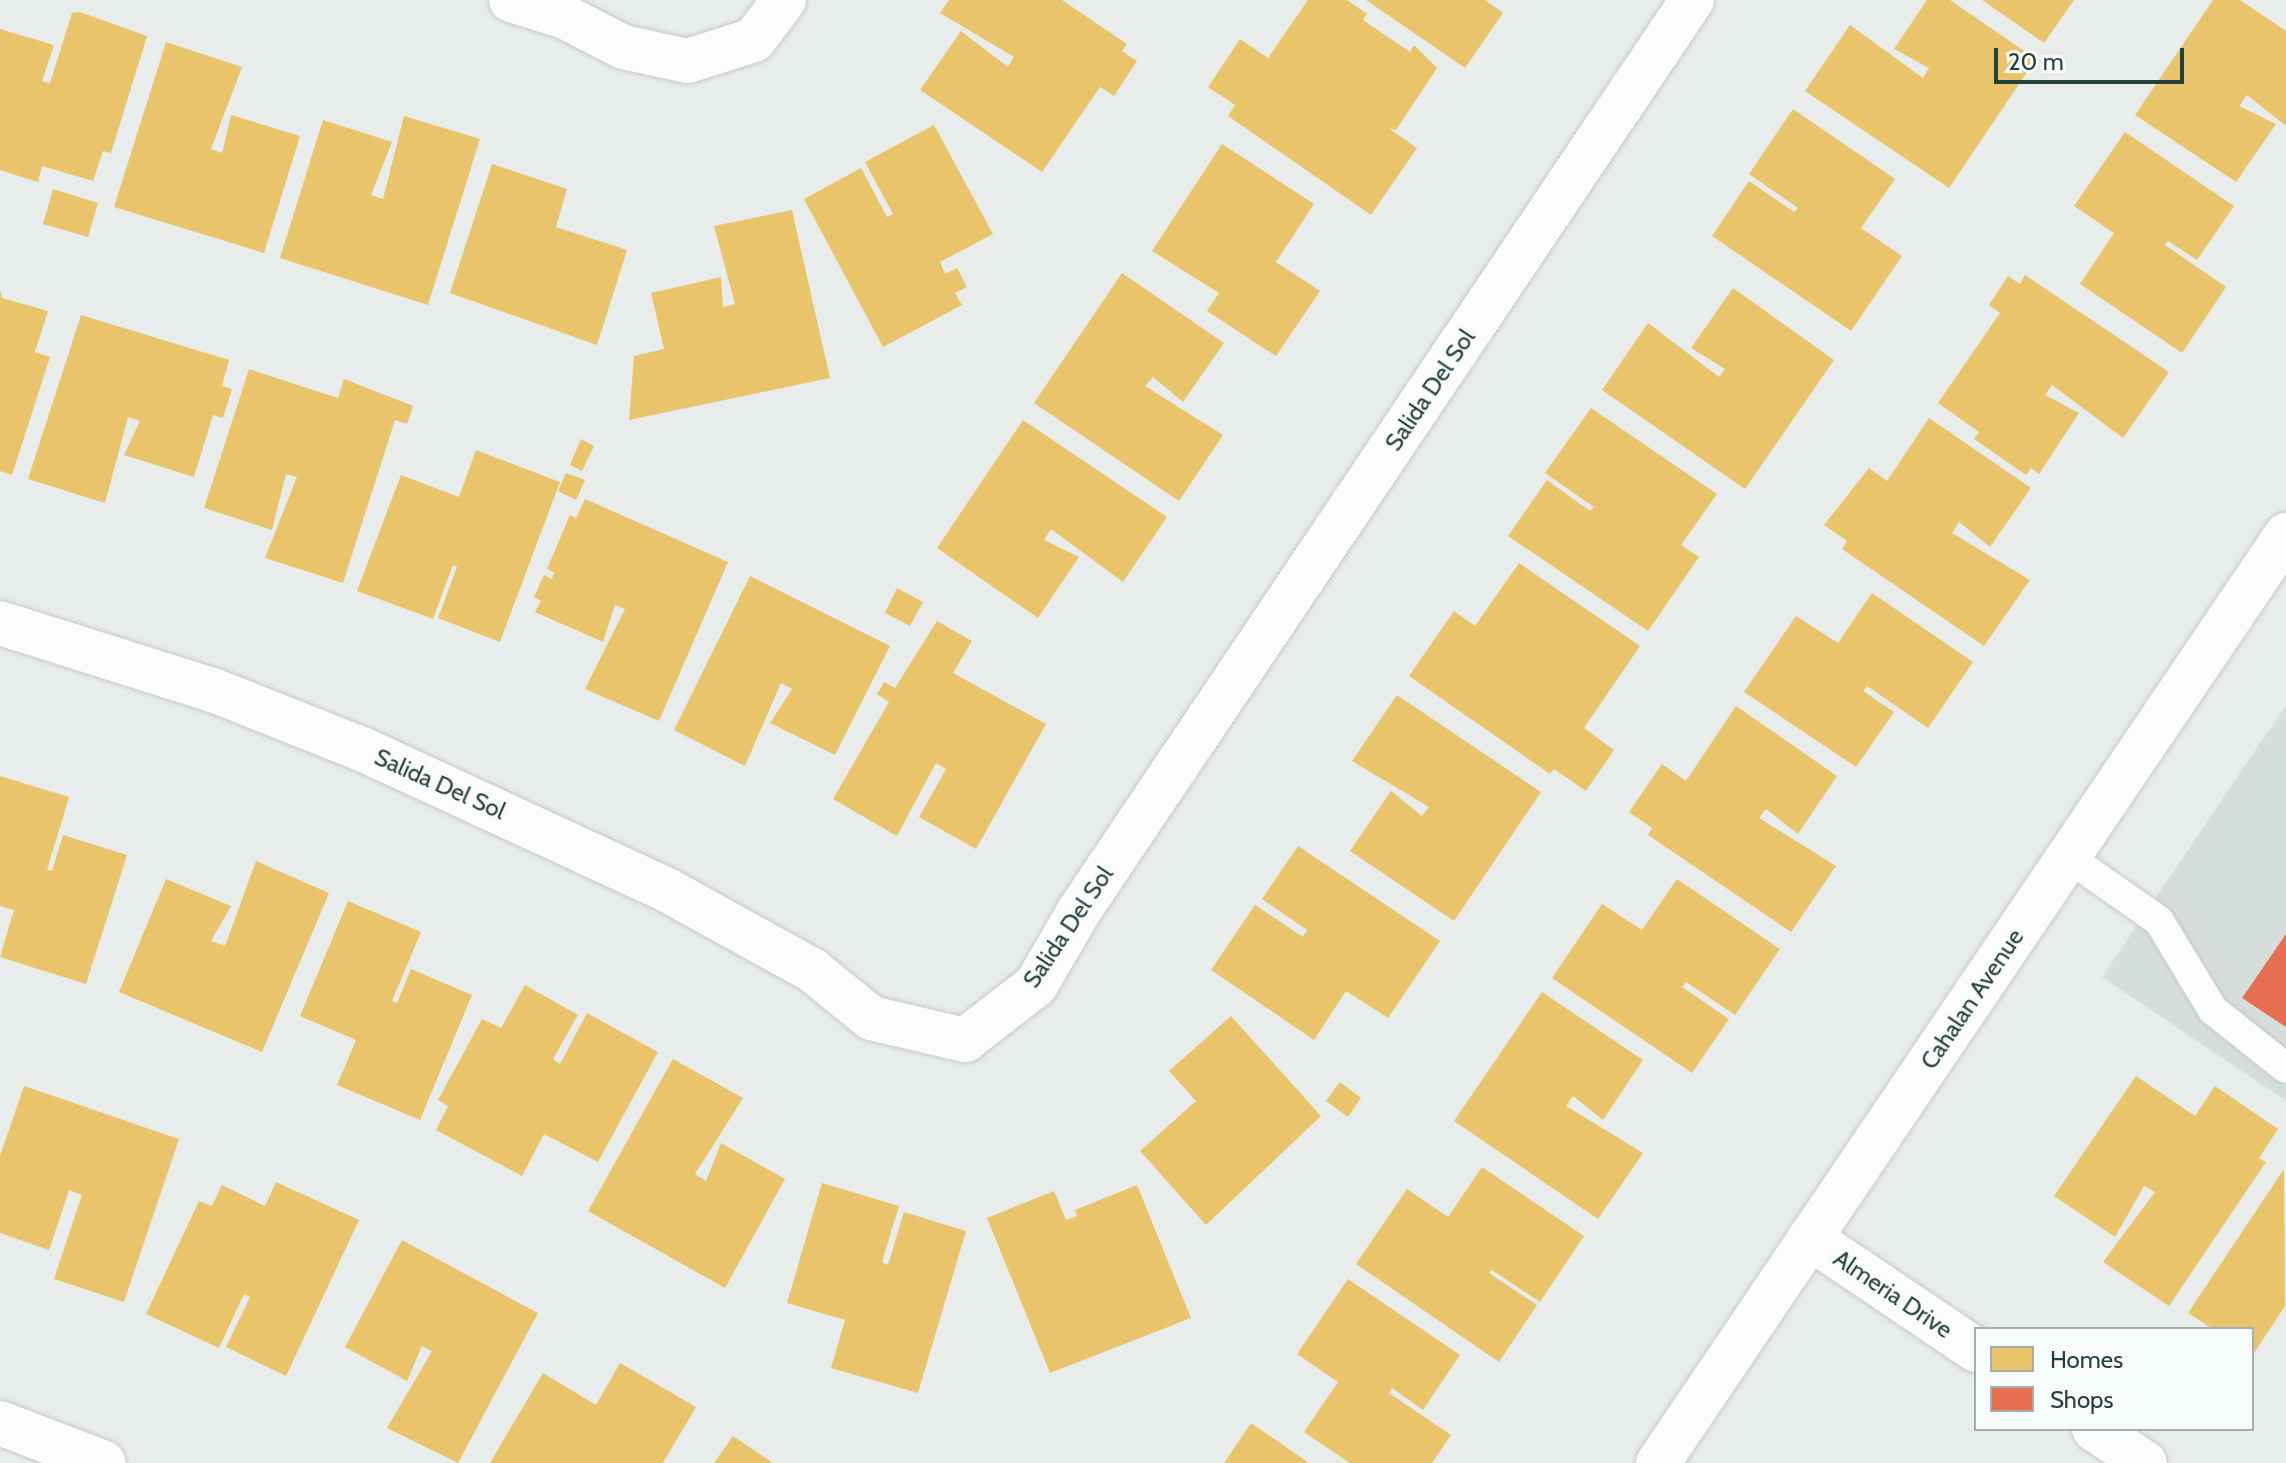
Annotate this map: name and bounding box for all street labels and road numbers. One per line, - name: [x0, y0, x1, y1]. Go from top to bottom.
- street label: Salida Del Sol: [1379, 324, 1481, 456]
- street label: Salida Del Sol: [370, 742, 510, 826]
- street label: Salida Del Sol: [1017, 861, 1119, 993]
- street label: Cahalan Avenue: [1915, 923, 2029, 1075]
- street label: Almeria Drive: [1828, 1244, 1958, 1344]

